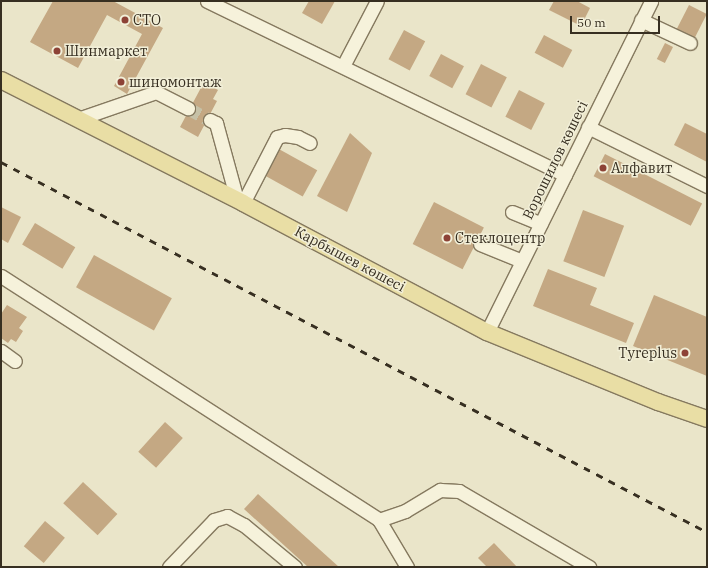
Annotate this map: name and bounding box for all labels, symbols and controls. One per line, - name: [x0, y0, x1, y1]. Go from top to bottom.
- scale bar: [572, 8, 662, 34]
- place label: СТО: [133, 12, 161, 28]
- marker: СТО: [120, 15, 130, 25]
- text: 50 m: [577, 15, 606, 30]
- place label: Шинмаркет: [65, 43, 147, 59]
- marker: Шинмаркет: [52, 46, 62, 56]
- place label: шиномонтаж: [129, 74, 221, 90]
- marker: шиномонтаж: [116, 77, 126, 87]
- street label: Ворошилов көшесі: [519, 98, 591, 222]
- place label: Алфавит: [611, 160, 672, 176]
- marker: Алфавит: [598, 163, 608, 173]
- street label: Карбышев көшесі: [292, 223, 408, 295]
- place label: Стеклоцентр: [455, 230, 545, 246]
- marker: Стеклоцентр: [442, 233, 452, 243]
- place label: Tyreplus: [618, 345, 677, 361]
- marker: Tyreplus: [680, 348, 690, 358]

